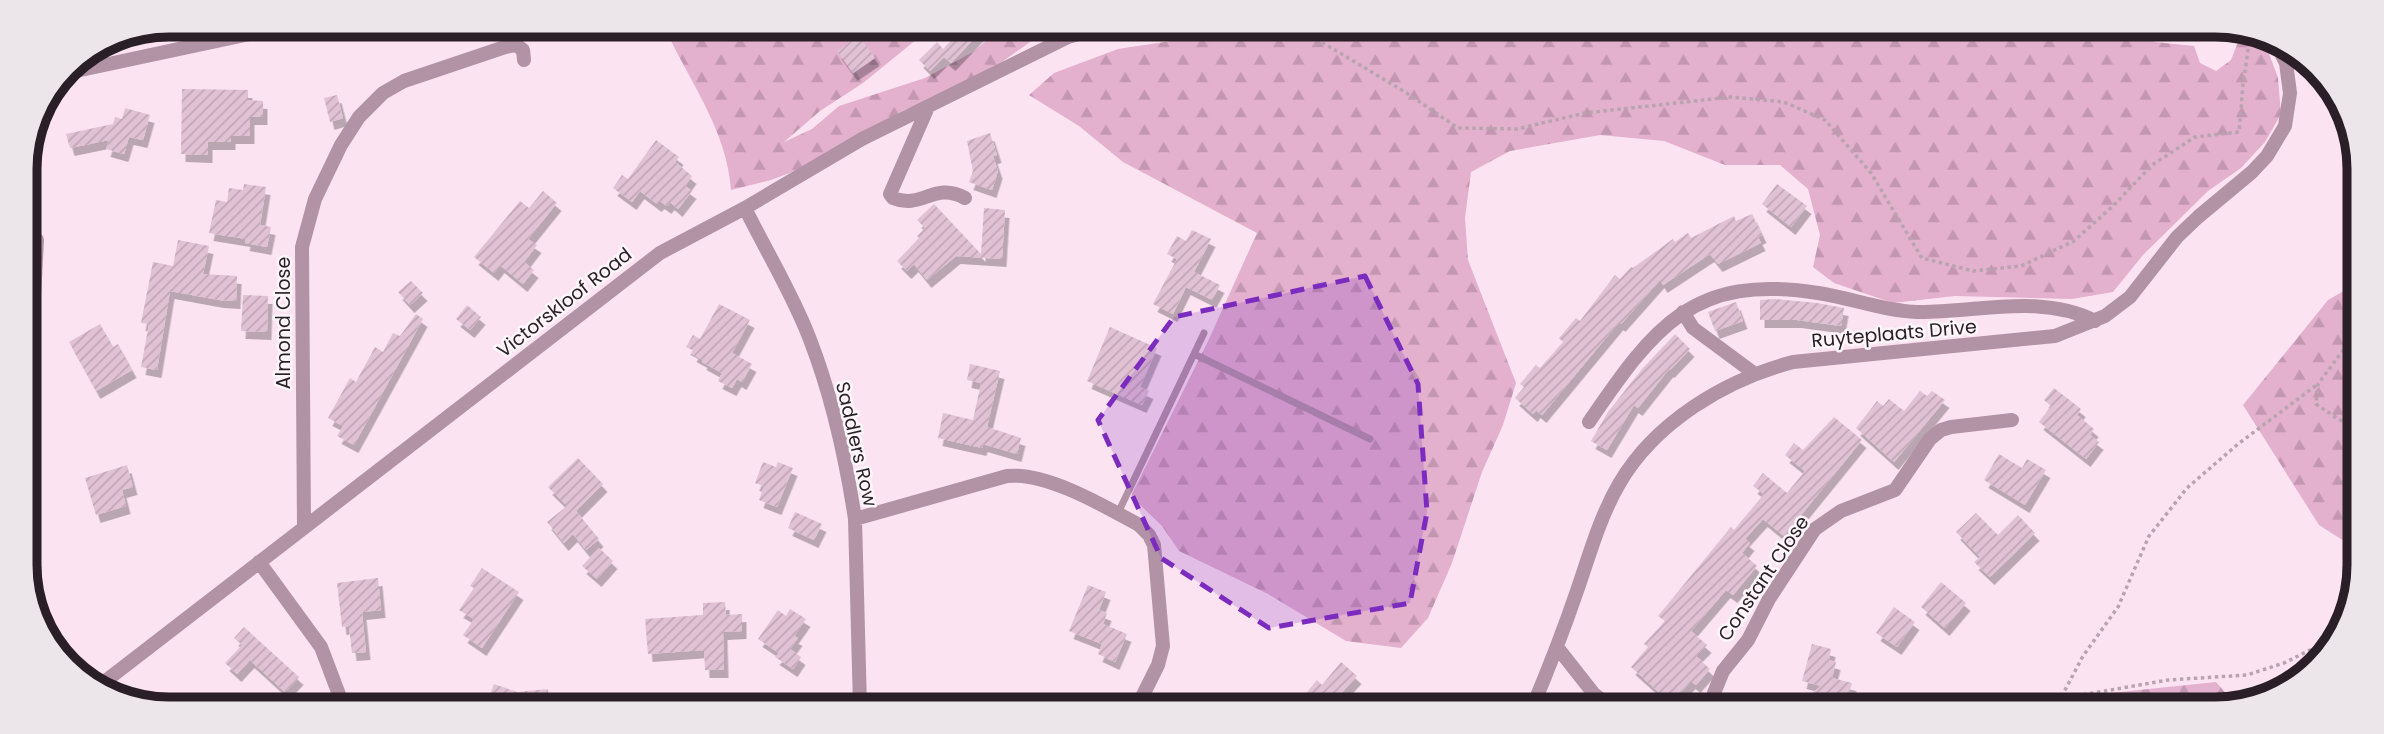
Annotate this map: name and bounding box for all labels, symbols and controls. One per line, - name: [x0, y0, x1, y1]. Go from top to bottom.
- street label: Victorskloof Road: [491, 241, 637, 364]
- street label: Almond Close: [270, 257, 297, 389]
- street label: Ruyteplaats Drive: [1810, 313, 1978, 354]
- street label: Saddlers Row: [829, 379, 884, 510]
- street label: Constant Close: [1711, 510, 1815, 646]

